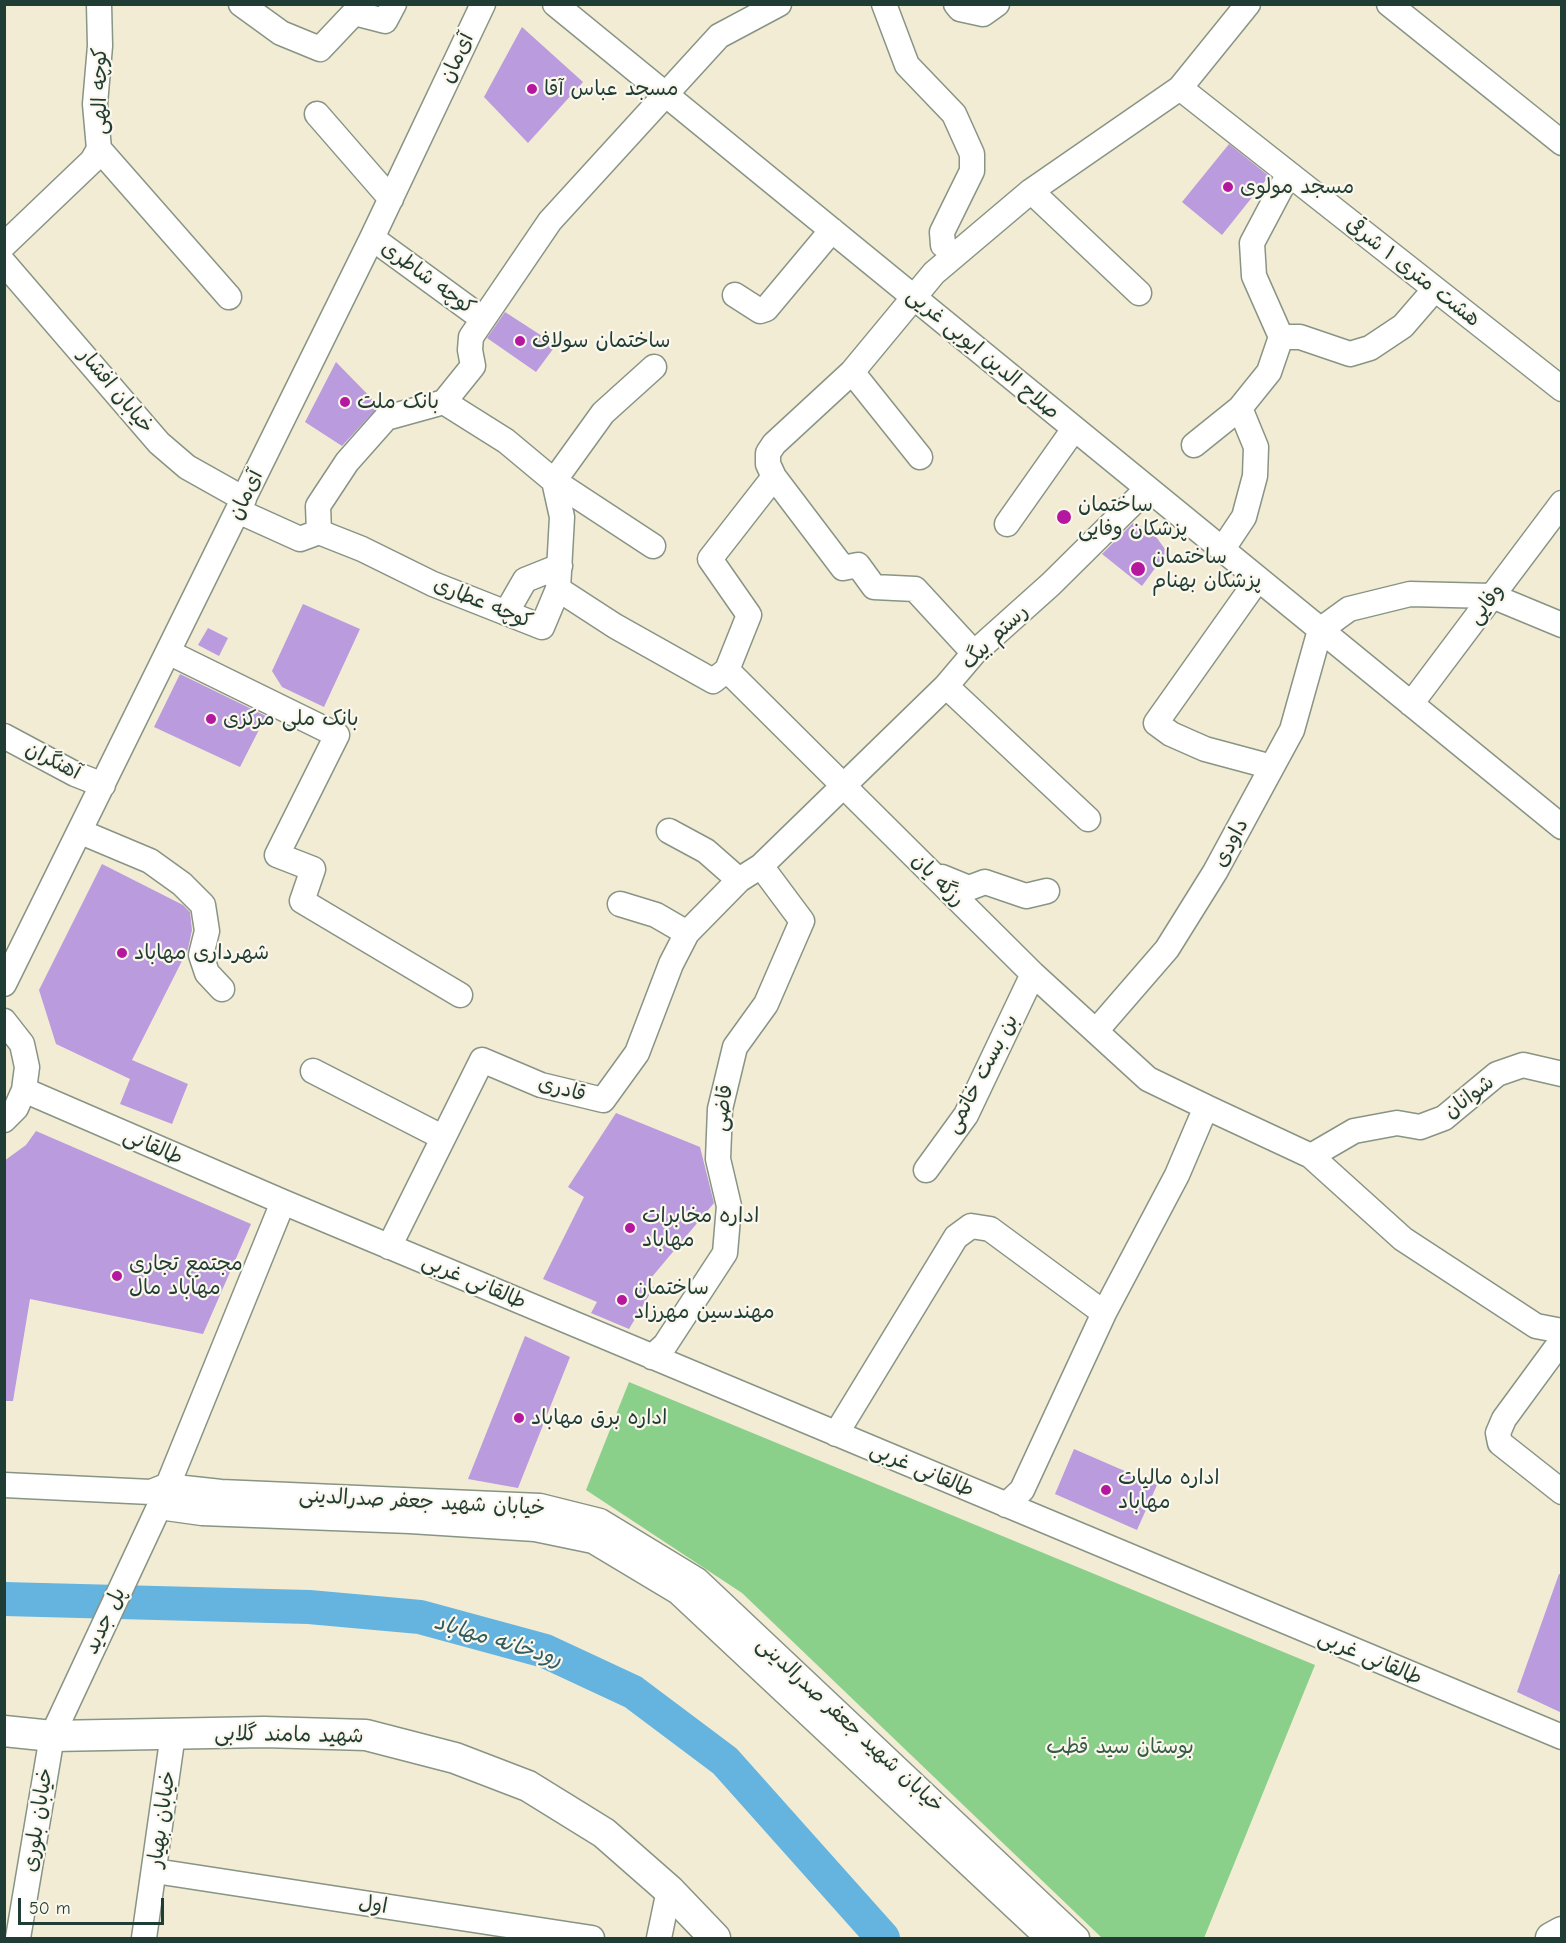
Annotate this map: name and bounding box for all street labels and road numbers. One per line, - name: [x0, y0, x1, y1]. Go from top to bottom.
- street label: آی‌مان: [434, 29, 480, 87]
- street label: کوچه الهی: [87, 47, 113, 135]
- street label: هشت متری ۱ شرقی: [1341, 212, 1485, 332]
- street label: کوچه شاطری: [376, 236, 480, 320]
- street label: صلاح الدین ایوبی غریی: [902, 283, 1064, 425]
- street label: خیابان افشار: [73, 343, 159, 439]
- street label: آی‌مان: [223, 466, 269, 524]
- street label: کوچه عطاری: [430, 572, 536, 634]
- street label: وفایی: [1462, 579, 1510, 629]
- street label: رستم بیگ: [956, 599, 1034, 675]
- street label: آهنگران: [21, 736, 85, 786]
- street label: داودی: [1208, 814, 1254, 872]
- street label: رزگه یان: [906, 848, 970, 912]
- street label: بن بست خاتمی: [940, 1010, 1024, 1138]
- street label: شوانان: [1439, 1070, 1499, 1124]
- street label: قادری: [535, 1071, 589, 1107]
- street label: قاضی: [707, 1083, 739, 1133]
- street label: طالقانی: [119, 1123, 187, 1171]
- street label: طالقانی غربی: [418, 1249, 530, 1315]
- street label: طالقانی غربی: [866, 1437, 978, 1503]
- street label: خیابان شهید جعفر صدرالدینی: [298, 1483, 546, 1521]
- street label: پل جدید: [79, 1584, 131, 1658]
- street label: طالقانی غربی: [1314, 1625, 1426, 1691]
- street label: خیابان شهید جعفر صدرالدینی: [751, 1632, 949, 1818]
- street label: شهید مامند گلابی: [214, 1721, 364, 1749]
- street label: خیابان بلوری: [17, 1766, 59, 1874]
- street label: خیابان بهیار: [143, 1769, 181, 1869]
- street label: اول: [357, 1890, 389, 1920]

